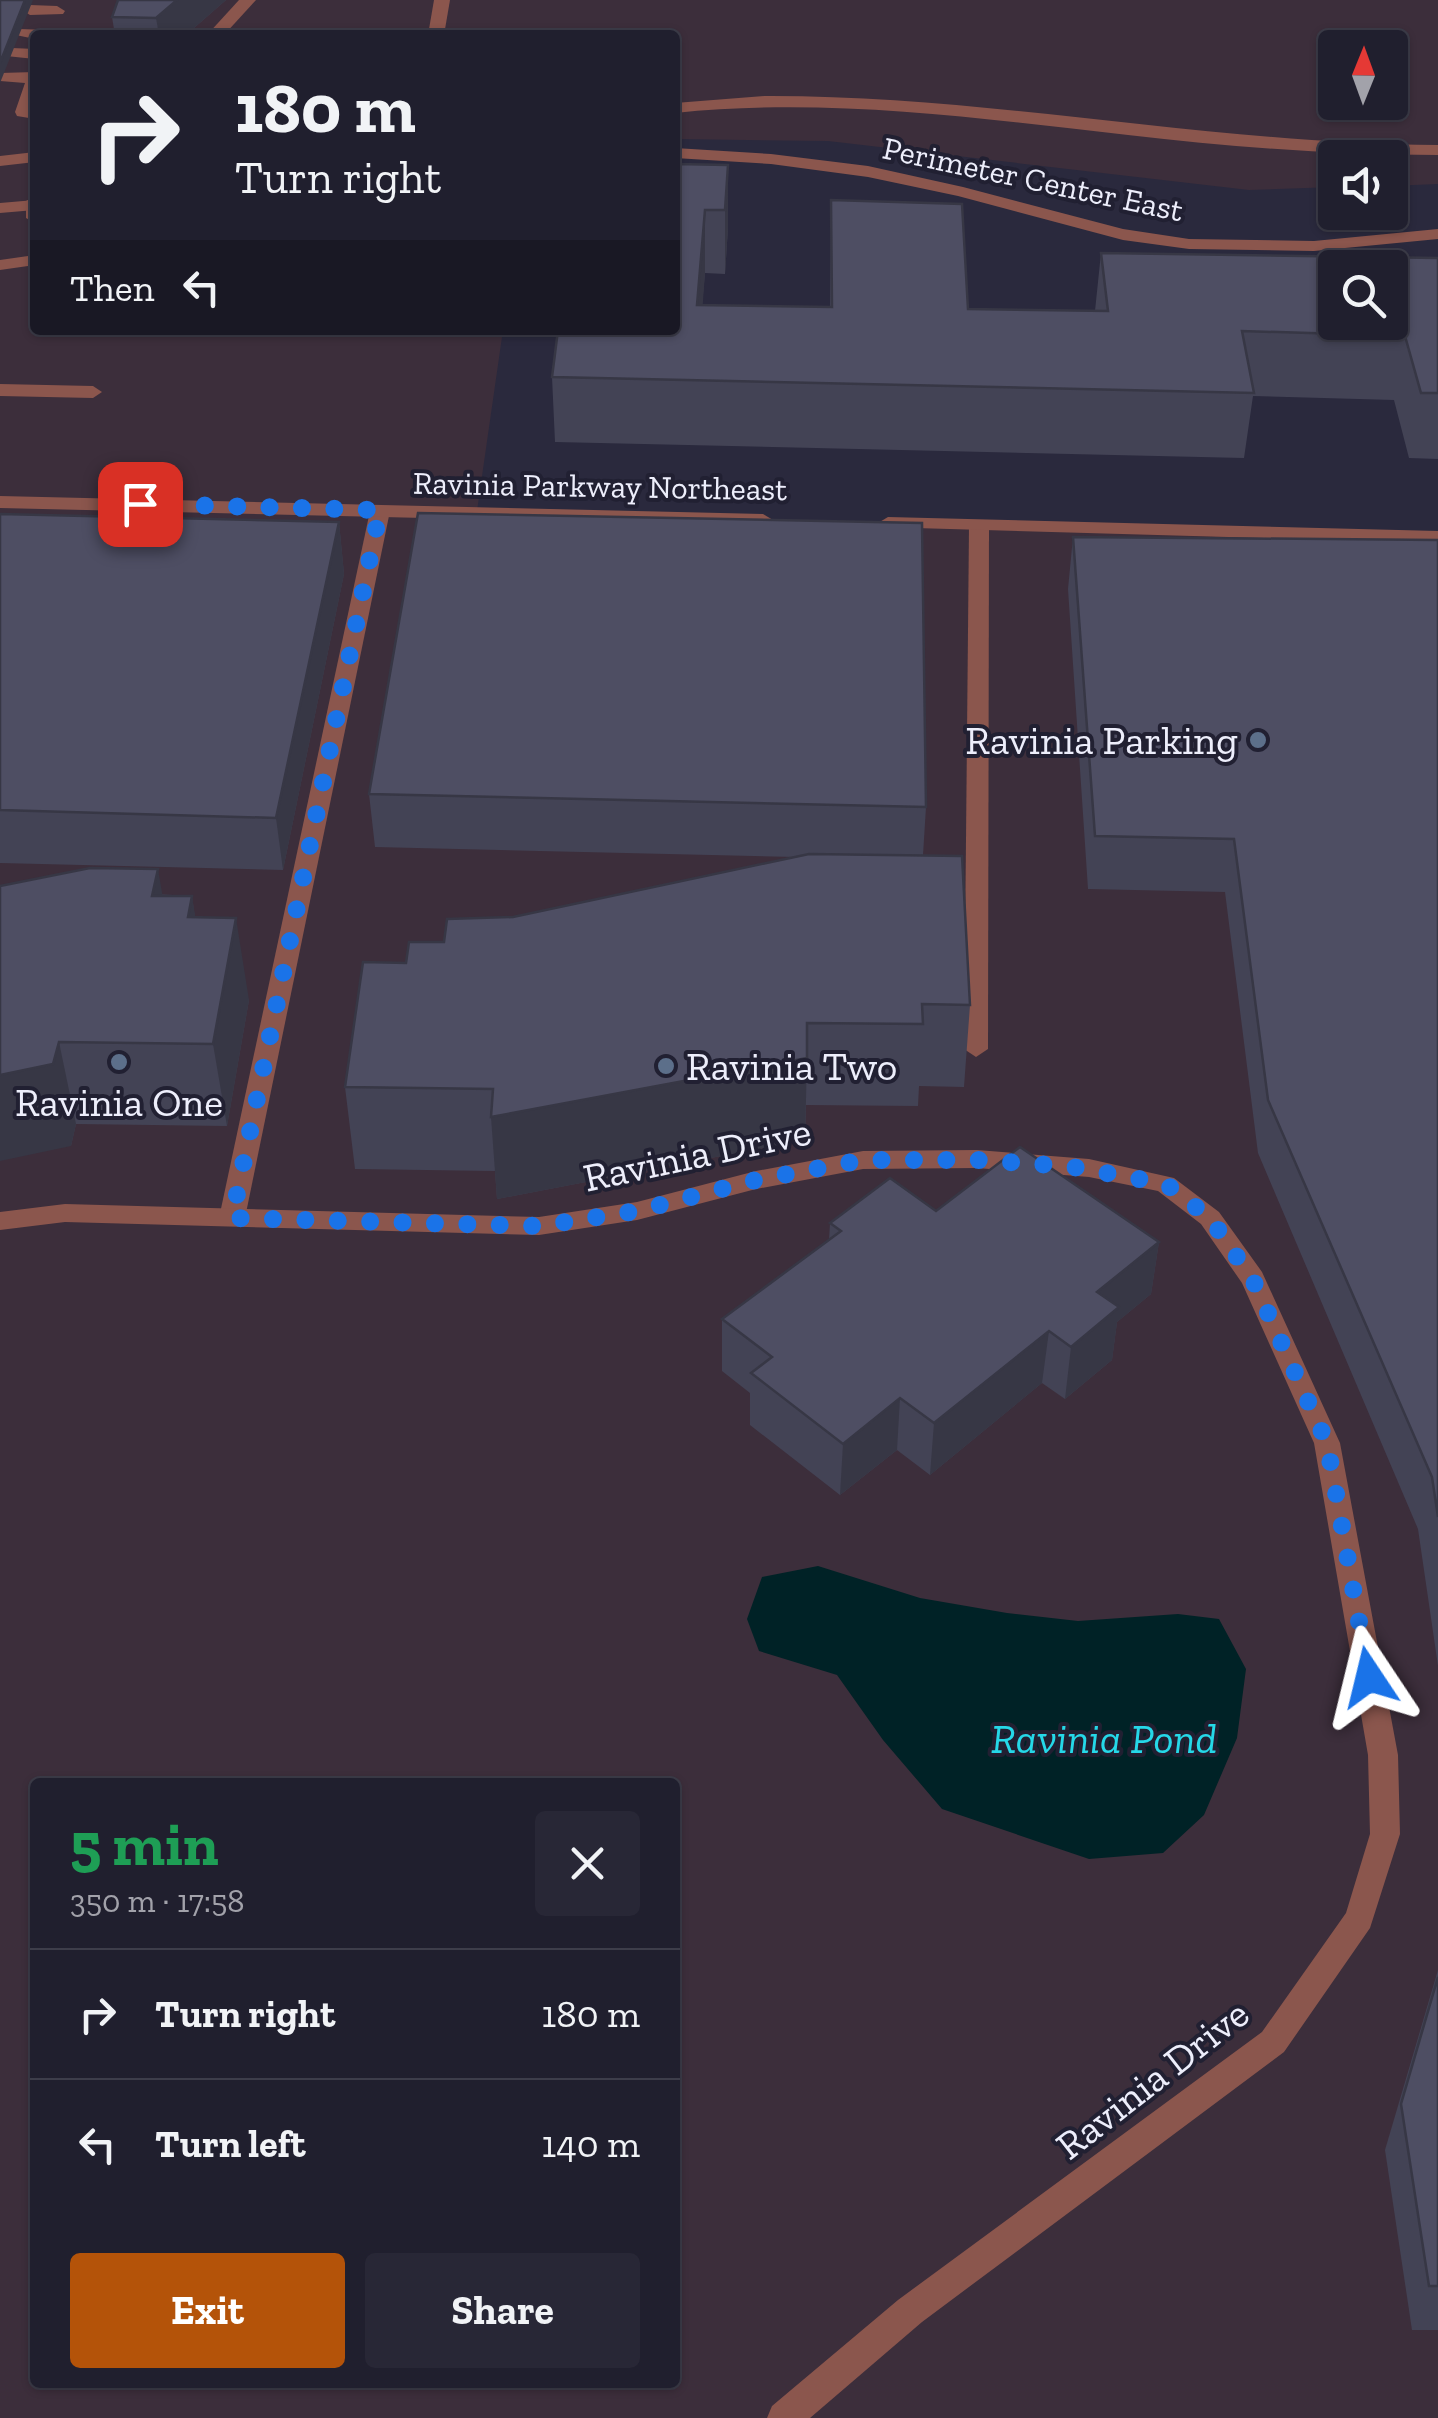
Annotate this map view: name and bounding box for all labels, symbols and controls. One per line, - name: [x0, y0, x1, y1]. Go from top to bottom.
- north arrow: [1318, 30, 1408, 120]
- map controls: [1318, 30, 1408, 340]
- text: 180 m: [235, 66, 416, 150]
- icon: right: [70, 70, 200, 200]
- street label: Perimeter Center East: [879, 129, 1187, 229]
- button: sound: [1318, 140, 1408, 230]
- text: Turn right: [235, 151, 441, 205]
- button: search: [1318, 250, 1408, 340]
- icon: left: [174, 260, 229, 315]
- text: Then: [70, 265, 154, 311]
- pin: [98, 462, 183, 547]
- street label: Ravinia Parkway Northeast: [412, 464, 788, 508]
- icon: arrive: [113, 477, 168, 532]
- place label: Ravinia Parking: [965, 716, 1238, 764]
- marker: Ravinia Parking: [1247, 729, 1269, 751]
- place label: Ravinia Two: [686, 1042, 897, 1090]
- marker: Ravinia One: [108, 1051, 130, 1073]
- marker: Ravinia Two: [655, 1055, 677, 1077]
- place label: Ravinia One: [15, 1078, 223, 1126]
- street label: Ravinia Drive: [579, 1106, 815, 1202]
- position arrow: [1317, 1625, 1421, 1729]
- water label: Ravinia Pond: [991, 1713, 1217, 1764]
- text: 5 min: [70, 1808, 219, 1880]
- button: close: [535, 1811, 640, 1916]
- text: 350 m · 17:58: [70, 1882, 245, 1920]
- icon: right: [70, 1987, 125, 2042]
- street label: Ravinia Drive: [1046, 1989, 1258, 2169]
- text: Turn right: [155, 1991, 335, 2037]
- text: 180 m: [542, 1991, 640, 2037]
- icon: left: [70, 2117, 125, 2172]
- text: Turn left: [155, 2121, 306, 2167]
- text: 140 m: [542, 2121, 640, 2167]
- button: Exit: [70, 2253, 345, 2368]
- button: Share: [365, 2253, 640, 2368]

